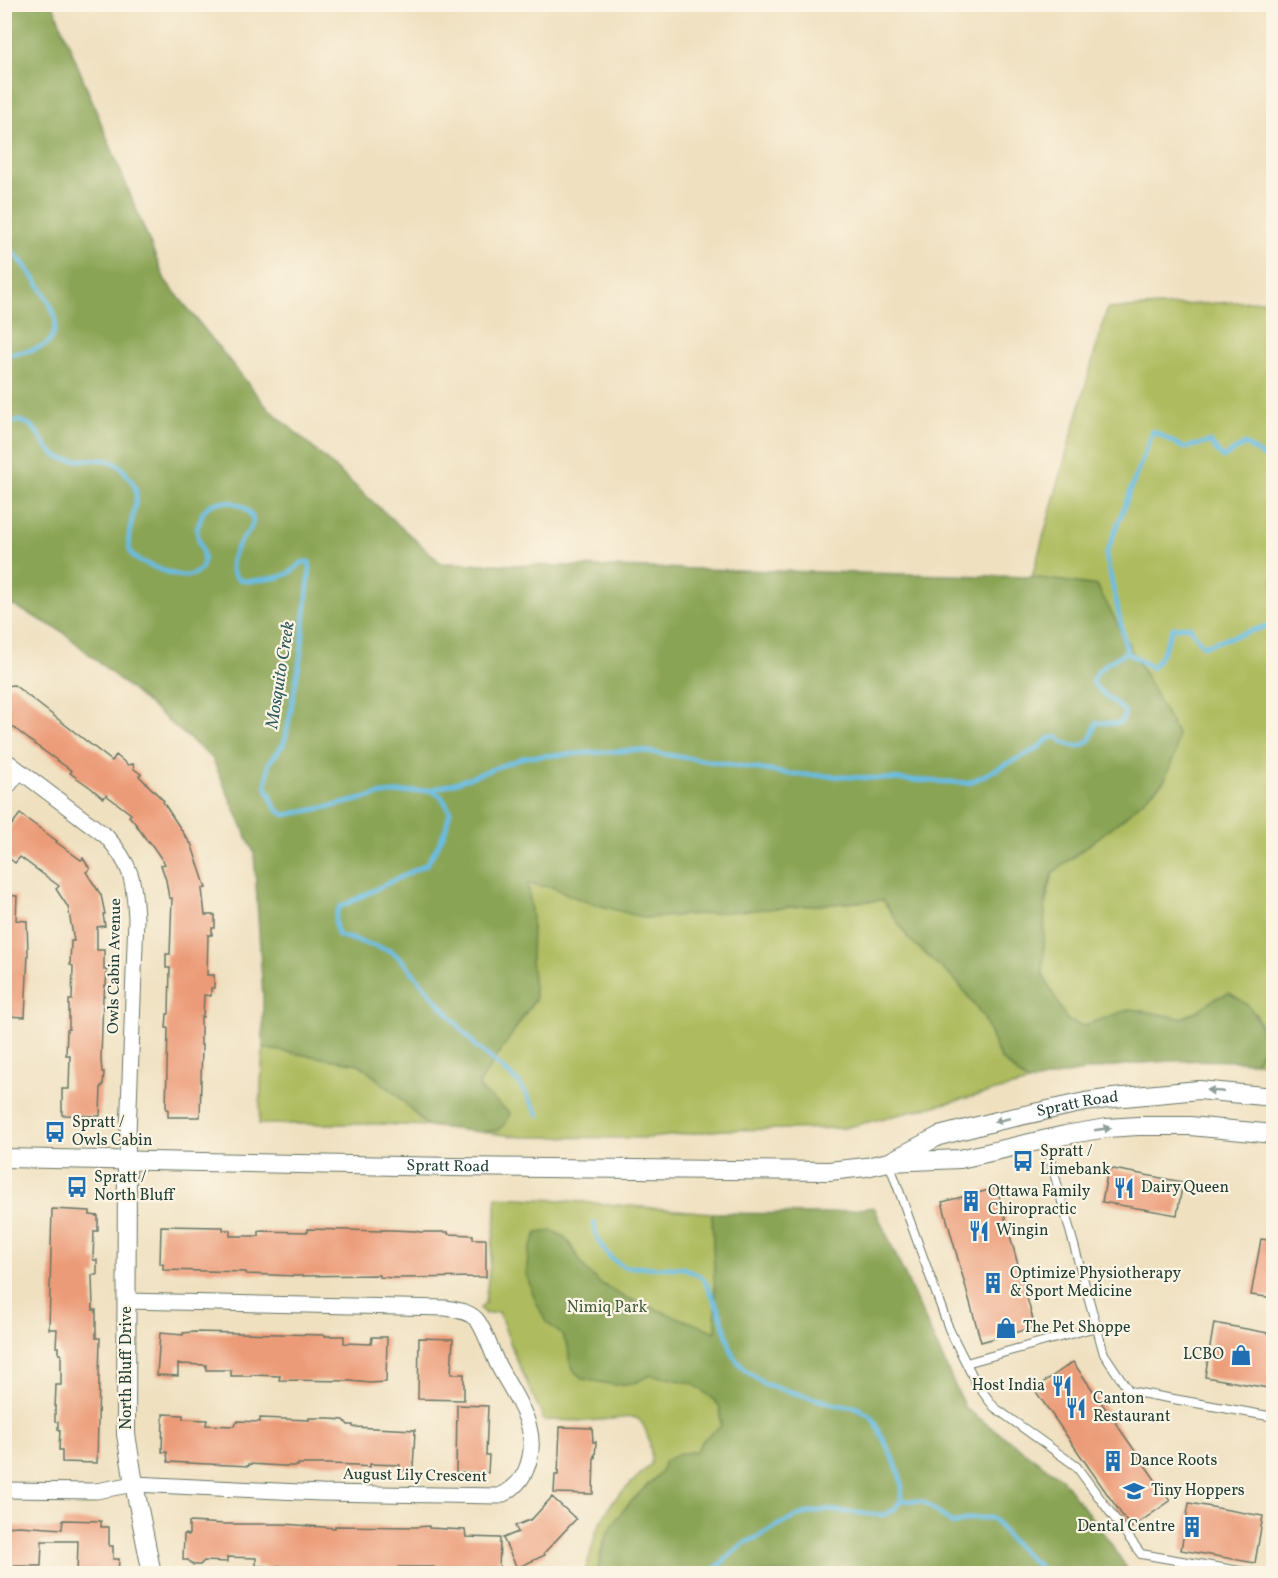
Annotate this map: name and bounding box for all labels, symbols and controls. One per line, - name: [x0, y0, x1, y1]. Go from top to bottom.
- water label: Mosquito Creek: [260, 620, 302, 731]
- street label: Owls Cabin Avenue: [103, 898, 127, 1034]
- one-way arrow: [1206, 1086, 1225, 1096]
- street label: Spratt Road: [1035, 1087, 1119, 1123]
- place label: Spratt / Owls Cabin: [72, 1112, 152, 1152]
- one-way arrow: [992, 1116, 1011, 1125]
- bus stop icon: Spratt / Owls Cabin: [43, 1120, 67, 1144]
- one-way arrow: [1093, 1124, 1112, 1133]
- place label: Spratt / Limebank: [1040, 1141, 1111, 1181]
- bus stop icon: Spratt / Limebank: [1011, 1149, 1035, 1173]
- street label: Spratt Road: [406, 1155, 489, 1178]
- place label: Spratt / North Bluff: [94, 1167, 175, 1207]
- bus stop icon: Spratt / North Bluff: [65, 1175, 89, 1199]
- restaurant icon: Dairy Queen: [1112, 1176, 1136, 1200]
- place label: Dairy Queen: [1141, 1177, 1229, 1199]
- place label: Ottawa Family Chiropractic: [988, 1181, 1091, 1221]
- building icon: Ottawa Family Chiropractic: [959, 1189, 983, 1213]
- restaurant icon: Wingin: [967, 1219, 991, 1243]
- place label: Wingin: [996, 1220, 1048, 1242]
- place label: Optimize Physiotherapy & Sport Medicine: [1010, 1263, 1182, 1303]
- building icon: Optimize Physiotherapy & Sport Medicine: [981, 1271, 1005, 1295]
- park label: Nimiq Park: [567, 1297, 647, 1319]
- street label: North Bluff Drive: [116, 1306, 138, 1430]
- shop icon: The Pet Shoppe: [994, 1316, 1018, 1340]
- place label: The Pet Shoppe: [1023, 1317, 1131, 1339]
- shop icon: LCBO: [1229, 1343, 1253, 1367]
- place label: LCBO: [1183, 1344, 1224, 1366]
- restaurant icon: Host India: [1050, 1374, 1074, 1398]
- place label: Host India: [972, 1375, 1045, 1397]
- place label: Canton Restaurant: [1093, 1388, 1171, 1428]
- restaurant icon: Canton Restaurant: [1064, 1396, 1088, 1420]
- building icon: Dance Roots: [1101, 1449, 1125, 1473]
- place label: Dance Roots: [1130, 1450, 1217, 1472]
- street label: August Lily Crescent: [343, 1464, 488, 1488]
- school or university icon: Tiny Hoppers: [1122, 1479, 1146, 1503]
- place label: Tiny Hoppers: [1151, 1480, 1245, 1502]
- building icon: Dental Centre: [1180, 1515, 1204, 1539]
- place label: Dental Centre: [1077, 1516, 1175, 1538]

